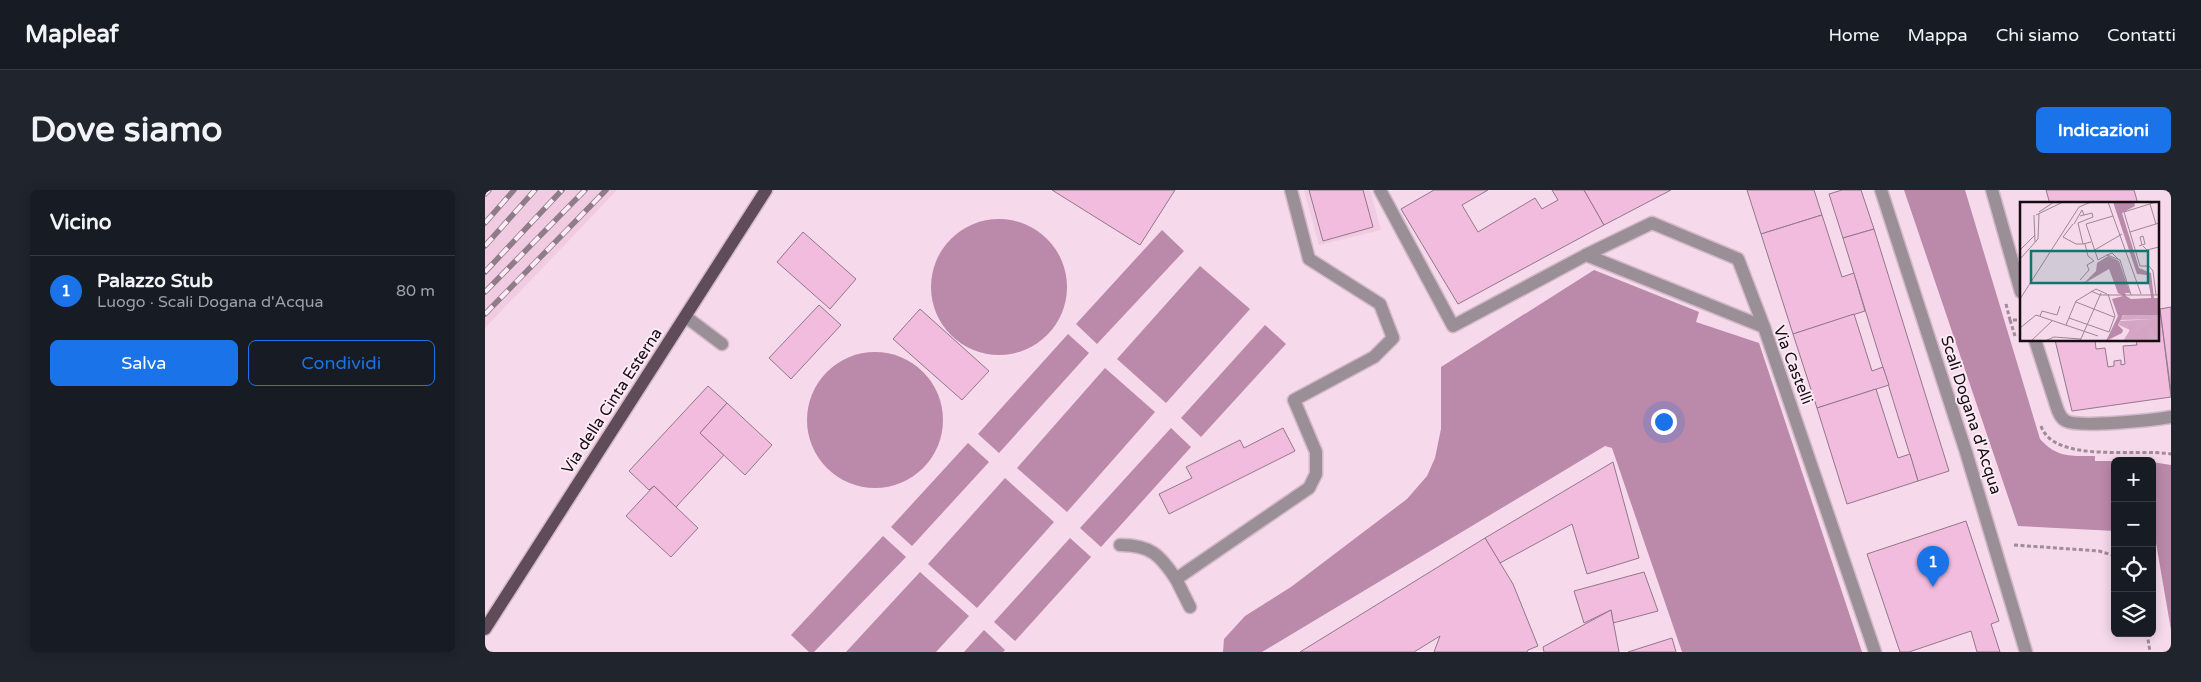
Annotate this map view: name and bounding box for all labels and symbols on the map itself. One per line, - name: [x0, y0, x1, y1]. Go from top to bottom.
- inset map: [2020, 202, 2159, 341]
- street label: Via Castelli: [1769, 323, 1817, 407]
- street label: Via della Cinta Esterna: [557, 324, 667, 478]
- street label: Scali Dogana d'Acqua: [1936, 333, 2006, 497]
- your location: [1651, 409, 1677, 435]
- pin: 1: [1917, 546, 1949, 587]

